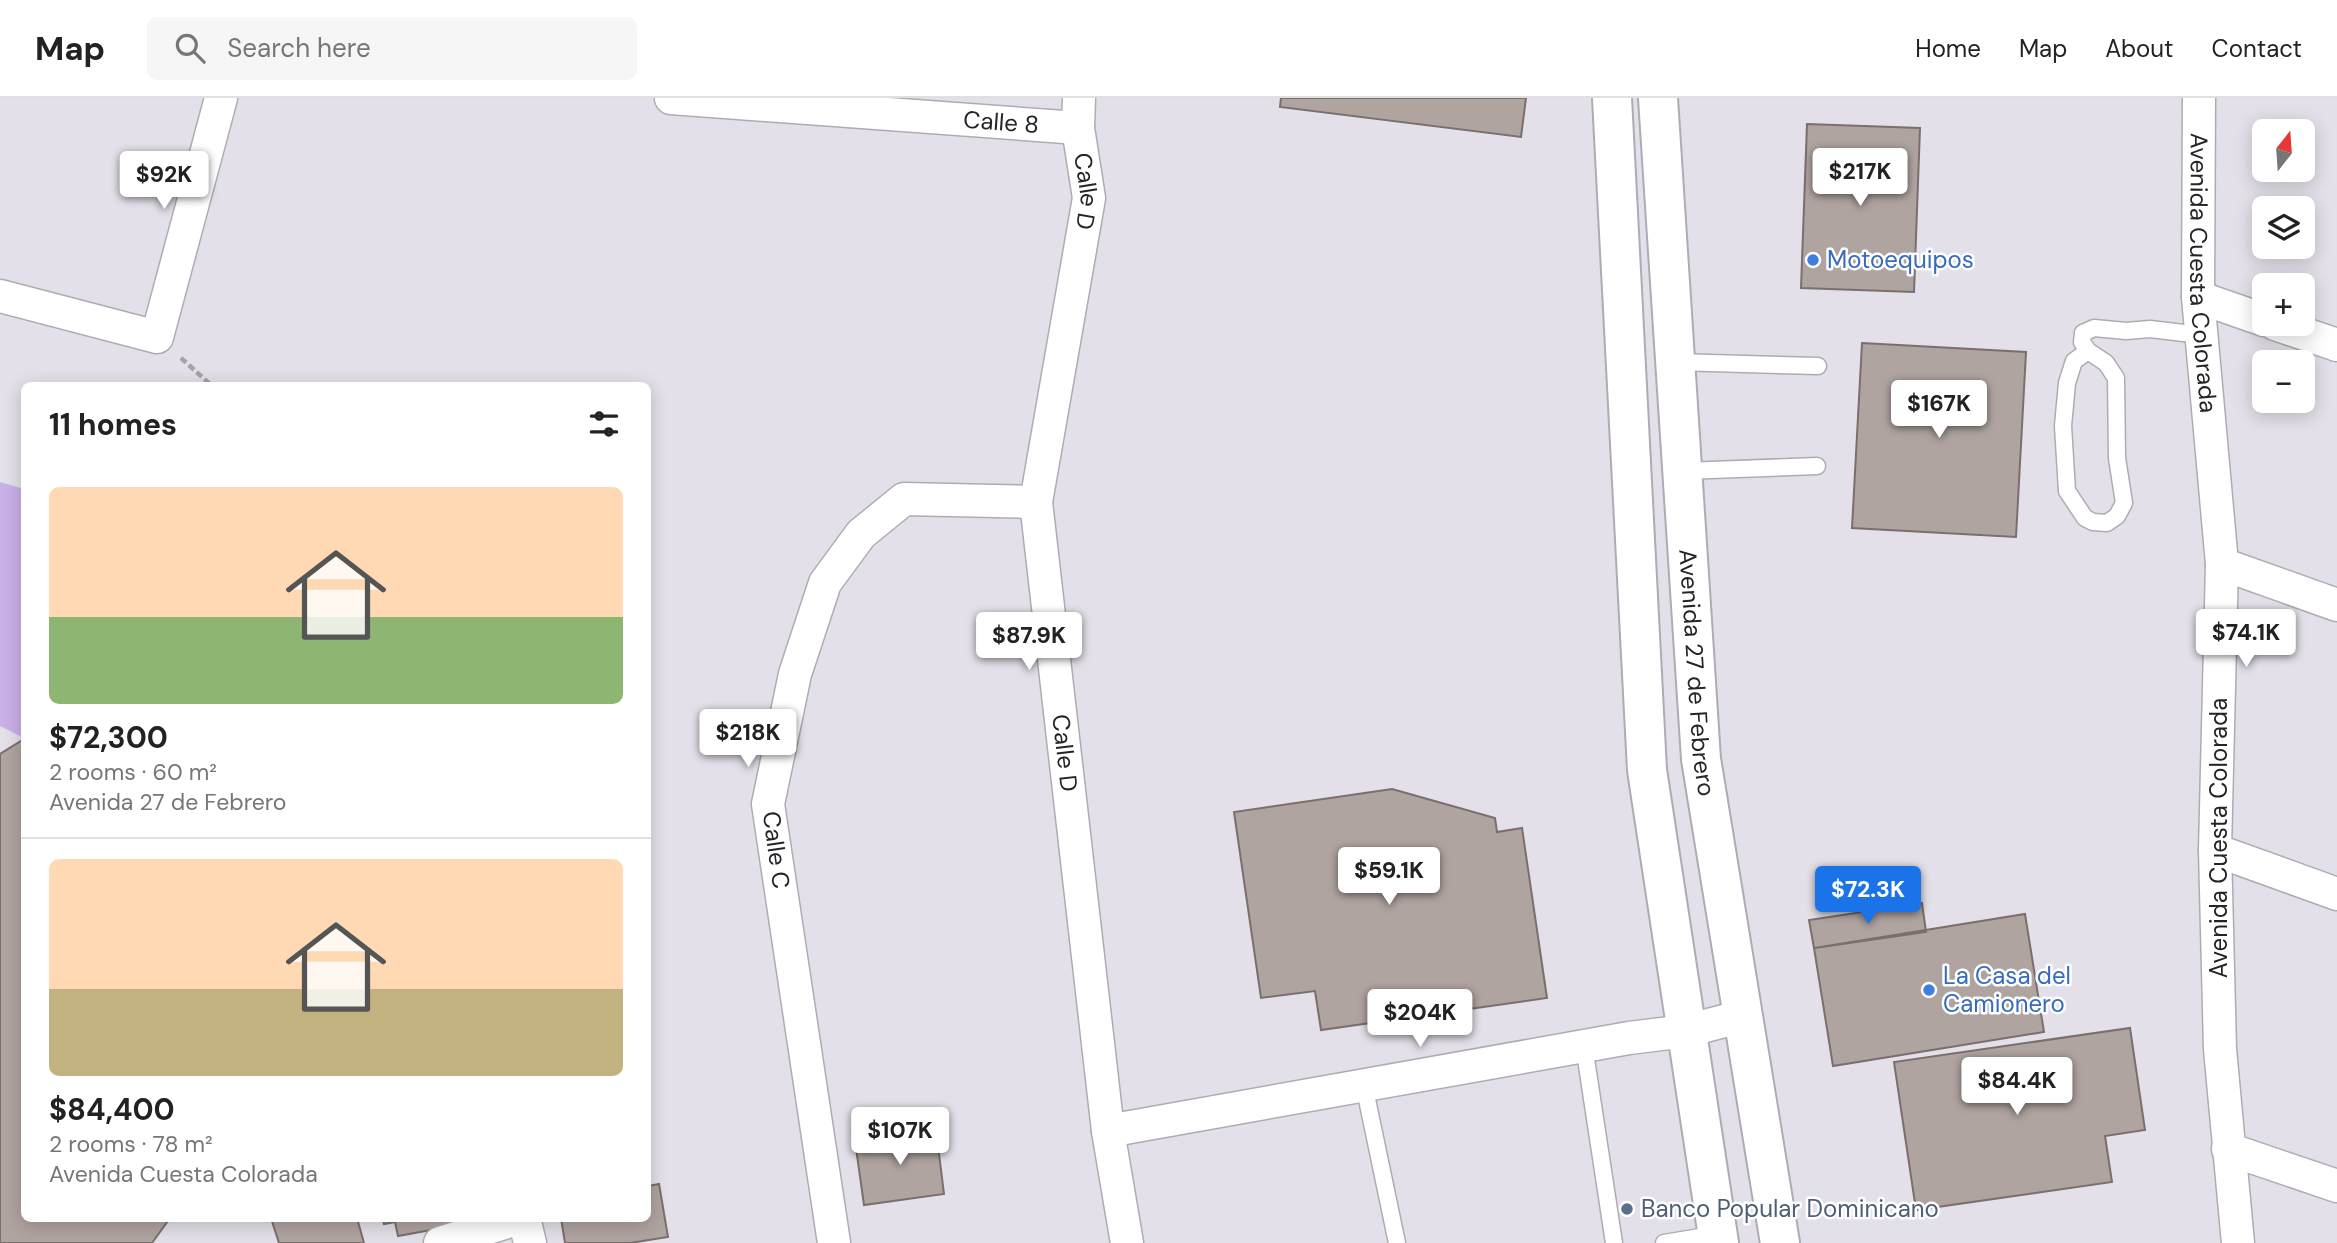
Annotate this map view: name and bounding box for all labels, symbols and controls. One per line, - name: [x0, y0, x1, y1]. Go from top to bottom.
- search box: [147, 17, 637, 80]
- text: Map: [35, 27, 105, 70]
- icon: search: [171, 29, 209, 67]
- text: Search here: [227, 31, 371, 65]
- text: Home: [1915, 33, 1981, 64]
- text: Map: [2019, 33, 2067, 64]
- text: About: [2105, 33, 2174, 64]
- text: Contact: [2212, 33, 2302, 64]
- street label: Calle 8: [962, 104, 1040, 140]
- north arrow: [2252, 119, 2315, 182]
- map controls: [2252, 119, 2315, 413]
- street label: Avenida Cuesta Colorada: [2183, 133, 2224, 414]
- pin: $217K: [1811, 148, 1909, 208]
- street label: Calle D: [1067, 150, 1106, 232]
- pin: $92K: [123, 152, 205, 211]
- text: $217K: [1829, 156, 1891, 186]
- text: $92K: [136, 159, 192, 189]
- button: layers: [2252, 196, 2315, 259]
- place label: Motoequipos: [1827, 244, 1974, 275]
- marker: Motoequipos: [1805, 252, 1821, 268]
- button: +: [2252, 273, 2315, 336]
- button: −: [2252, 350, 2315, 413]
- pin: $167K: [1890, 380, 1988, 440]
- text: $167K: [1907, 388, 1971, 418]
- text: 11 homes: [49, 405, 177, 444]
- icon: filters: [585, 405, 623, 443]
- icon: home: [273, 532, 399, 658]
- street label: Avenida 27 de Febrero: [1672, 548, 1723, 799]
- pin: $74.1K: [2189, 610, 2303, 669]
- pin: $87.9K: [972, 612, 1086, 672]
- text: $74.1K: [2212, 617, 2280, 647]
- text: $87.9K: [992, 620, 1066, 650]
- street label: Avenida Cuesta Colorada: [2203, 698, 2234, 978]
- pin: $218K: [699, 710, 797, 769]
- street label: Calle D: [1045, 713, 1085, 793]
- text: $218K: [715, 717, 781, 747]
- text: $72,300: [49, 718, 168, 757]
- text: 2 rooms · 60 m²: [49, 757, 217, 787]
- text: Avenida 27 de Febrero: [49, 787, 286, 817]
- street label: Calle C: [756, 809, 797, 891]
- pin: $59.1K: [1332, 848, 1446, 907]
- text: $59.1K: [1354, 855, 1424, 885]
- pin: $72.3K: [1811, 866, 1925, 926]
- text: $72.3K: [1831, 874, 1905, 904]
- icon: home: [273, 904, 399, 1030]
- place label: La Casa del Camionero: [1943, 960, 2071, 1019]
- marker: La Casa del Camionero: [1921, 982, 1937, 998]
- pin: $204K: [1371, 990, 1469, 1049]
- text: $204K: [1383, 997, 1457, 1027]
- pin: $84.4K: [1960, 1058, 2074, 1117]
- text: $84.4K: [1977, 1065, 2057, 1095]
- text: $84,400: [49, 1090, 175, 1129]
- pin: $107K: [851, 1108, 949, 1167]
- text: $107K: [867, 1115, 933, 1145]
- text: 2 rooms · 78 m²: [49, 1129, 213, 1159]
- text: Avenida Cuesta Colorada: [49, 1159, 318, 1189]
- place label: Banco Popular Dominicano: [1641, 1193, 1939, 1224]
- marker: Banco Popular Dominicano: [1619, 1201, 1635, 1217]

